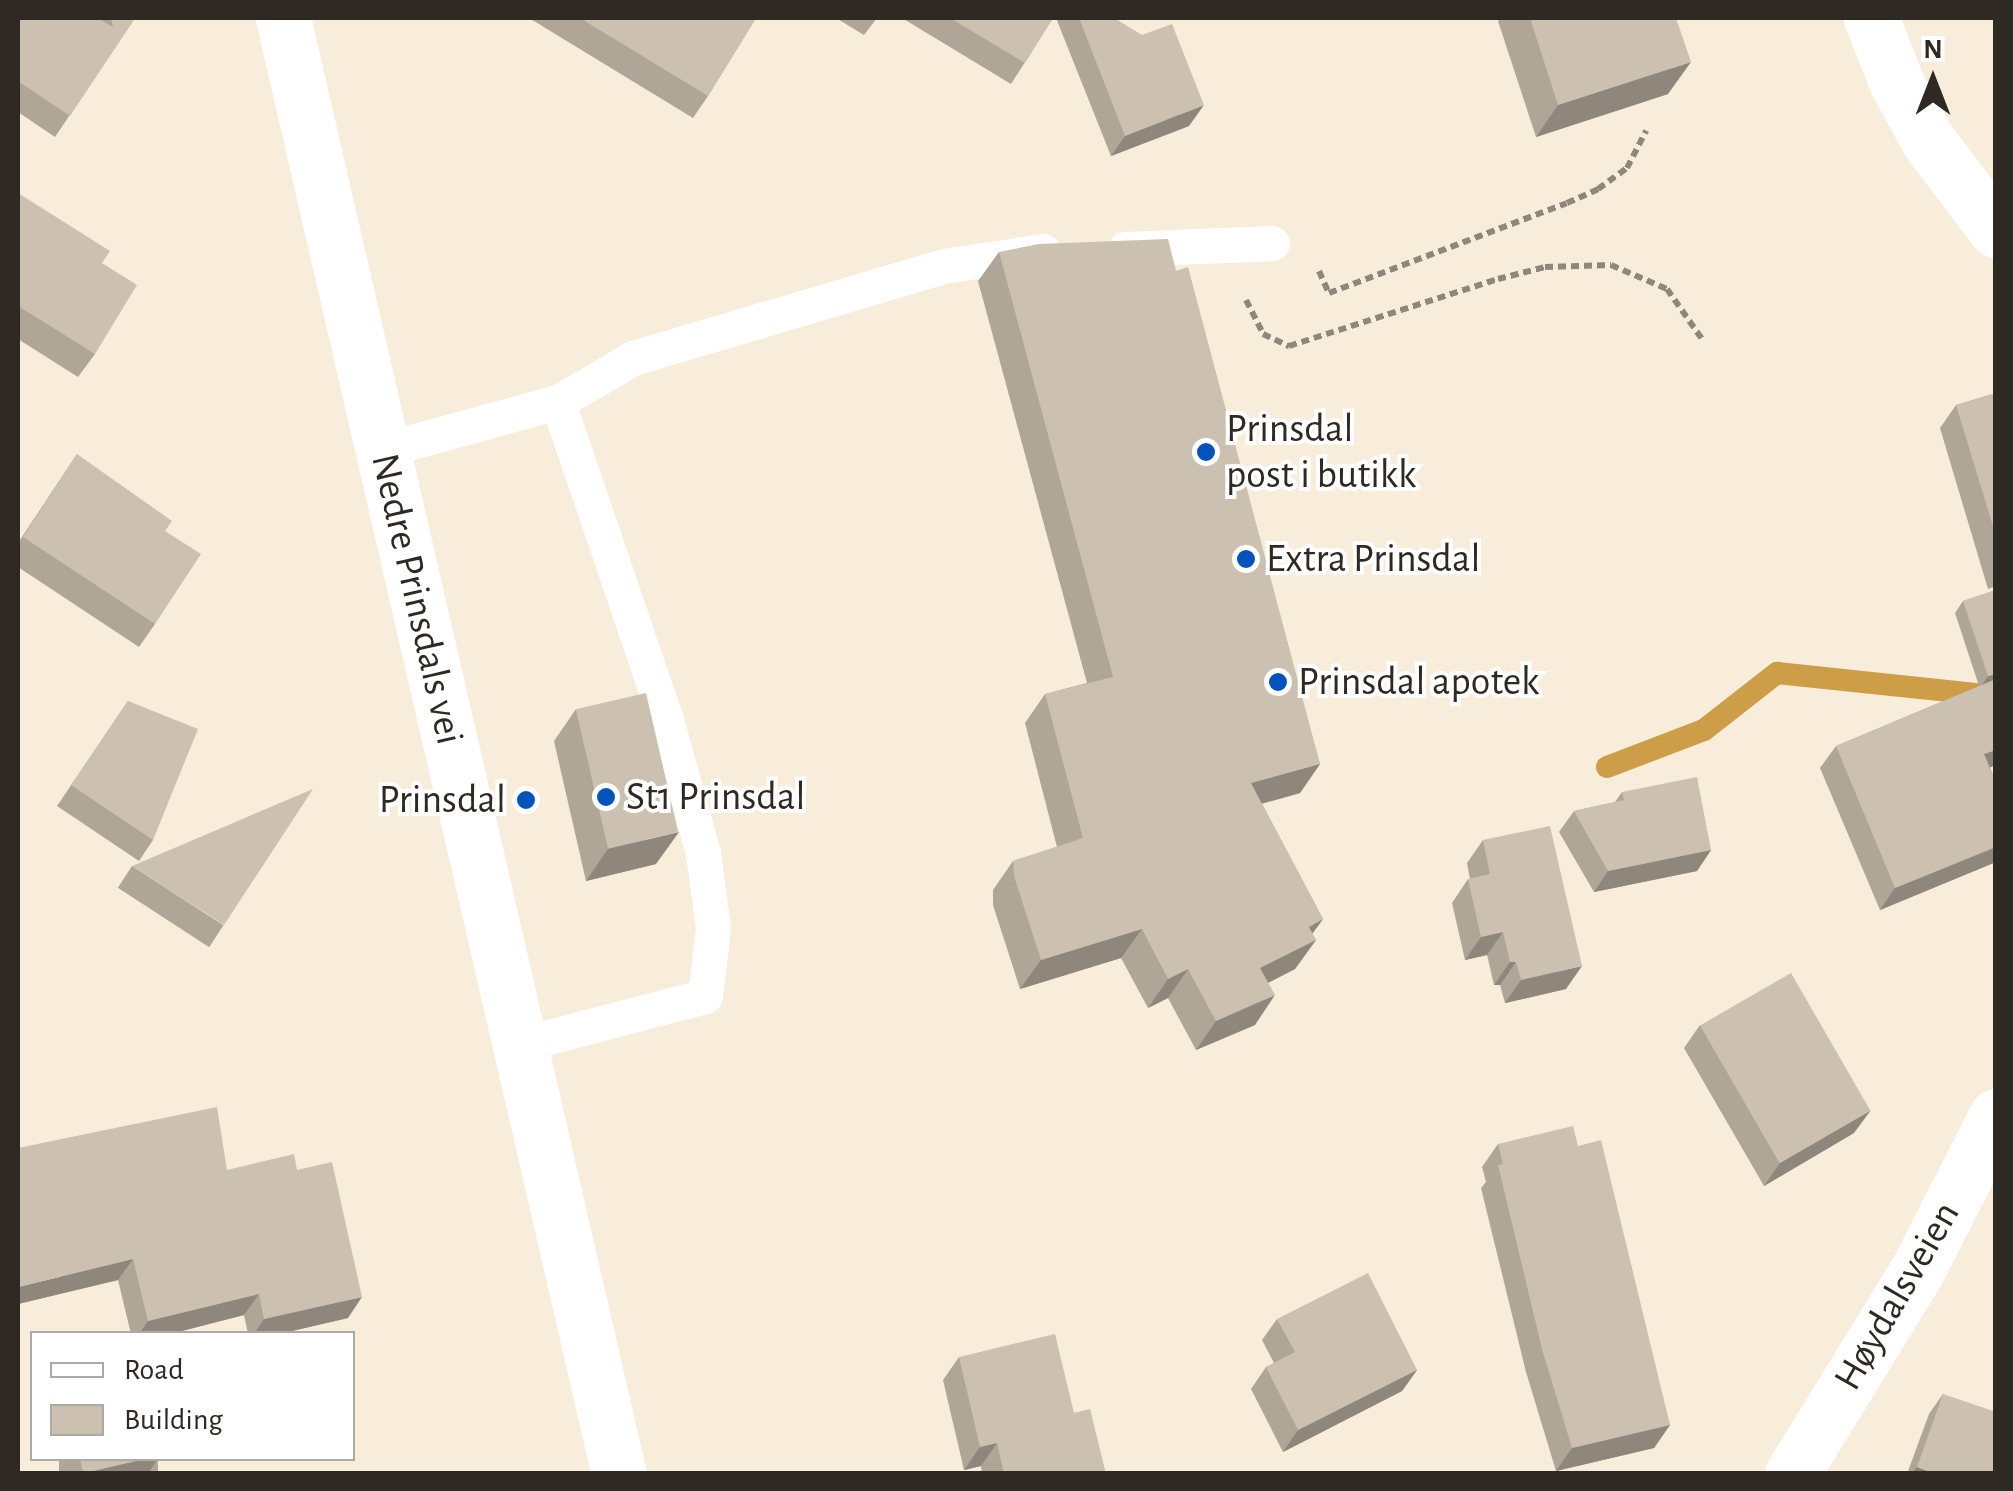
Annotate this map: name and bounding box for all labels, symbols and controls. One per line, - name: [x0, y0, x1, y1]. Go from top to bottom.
- north arrow: [1883, 30, 1983, 130]
- text: N: [1923, 36, 1943, 64]
- place label: Prinsdal post i butikk: [1226, 405, 1416, 499]
- marker: Prinsdal post i butikk: [1195, 441, 1217, 463]
- street label: Nedre Prinsdals vei: [360, 449, 474, 749]
- place label: Extra Prinsdal: [1266, 535, 1480, 583]
- marker: Extra Prinsdal: [1235, 548, 1257, 570]
- place label: Prinsdal apotek: [1298, 658, 1539, 706]
- marker: Prinsdal apotek: [1267, 671, 1289, 693]
- place label: St1 Prinsdal: [626, 773, 805, 821]
- place label: Prinsdal: [379, 776, 506, 824]
- marker: St1 Prinsdal: [595, 786, 617, 808]
- marker: Prinsdal: [515, 789, 537, 811]
- street label: Høydalsveien: [1824, 1193, 1970, 1399]
- legend: [30, 1331, 355, 1461]
- text: Road: [124, 1355, 184, 1385]
- text: Building: [124, 1405, 223, 1435]

